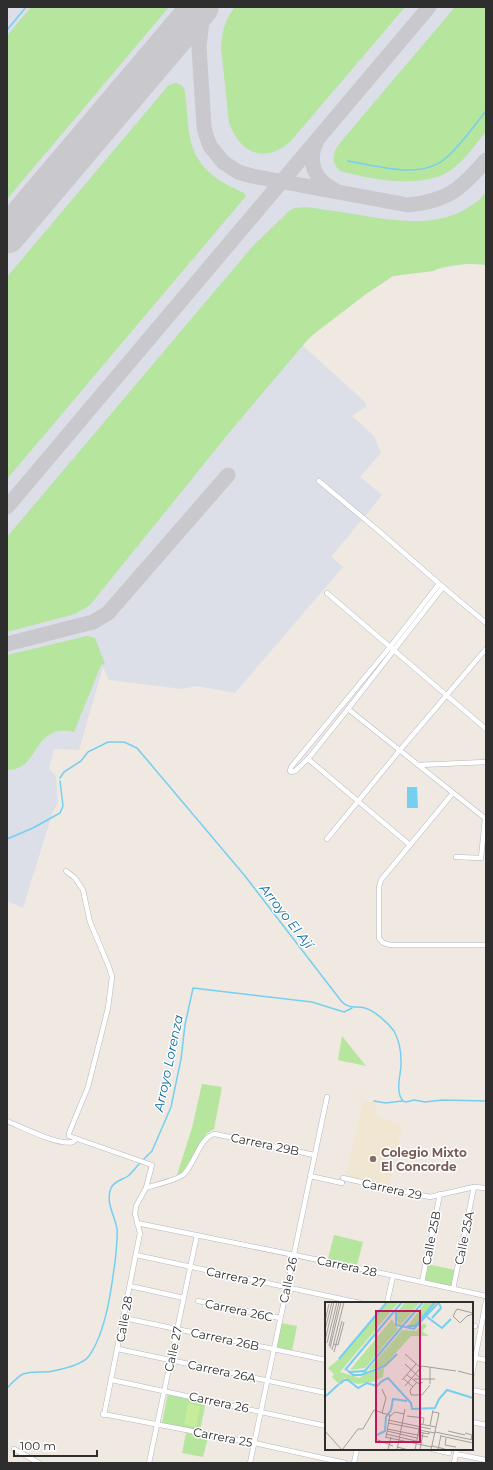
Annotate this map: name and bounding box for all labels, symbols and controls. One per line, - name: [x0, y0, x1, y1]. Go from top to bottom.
- water label: Arroyo El Ají: [256, 880, 318, 953]
- water label: Arroyo Lorenza: [150, 1013, 186, 1114]
- street label: Carrera 29B: [229, 1129, 301, 1159]
- place label: Colegio Mixto El Concorde: [381, 1145, 467, 1174]
- marker: Colegio Mixto El Concorde: [368, 1154, 378, 1164]
- street label: Carrera 29: [361, 1175, 423, 1203]
- street label: Calle 25A: [451, 1209, 477, 1266]
- street label: Calle 25B: [418, 1210, 444, 1266]
- street label: Carrera 28: [316, 1252, 379, 1280]
- street label: Calle 26: [276, 1256, 300, 1304]
- street label: Carrera 27: [205, 1263, 267, 1291]
- street label: Calle 28: [113, 1294, 136, 1343]
- street label: Carrera 26C: [204, 1295, 275, 1325]
- inset map: [325, 1302, 473, 1450]
- street label: Carrera 26B: [189, 1324, 261, 1354]
- street label: Calle 27: [161, 1325, 185, 1373]
- street label: Carrera 26A: [186, 1356, 258, 1386]
- street label: Carrera 26: [188, 1388, 250, 1416]
- street label: Carrera 25: [192, 1424, 254, 1450]
- scale bar: [14, 1432, 97, 1458]
- text: 100 m: [20, 1438, 56, 1453]

